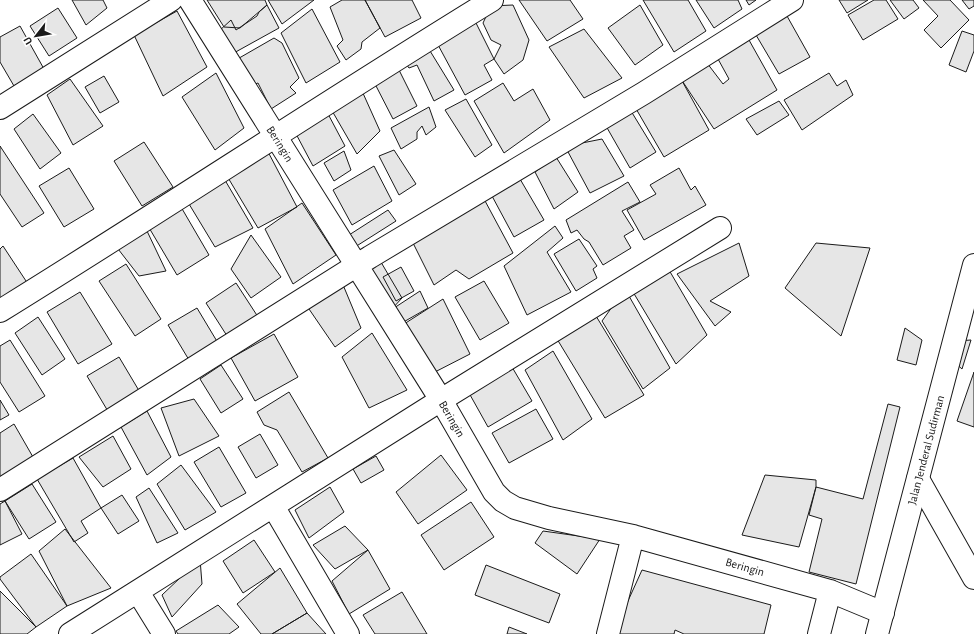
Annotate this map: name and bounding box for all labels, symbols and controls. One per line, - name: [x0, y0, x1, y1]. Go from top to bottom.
- north arrow: [16, 16, 56, 56]
- text: U: [21, 35, 34, 47]
- street label: Beringin: [264, 124, 296, 164]
- street label: Jalan Jenderal Sudirman: [906, 394, 946, 506]
- street label: Beringin: [437, 399, 467, 439]
- street label: Beringin: [724, 556, 766, 578]

